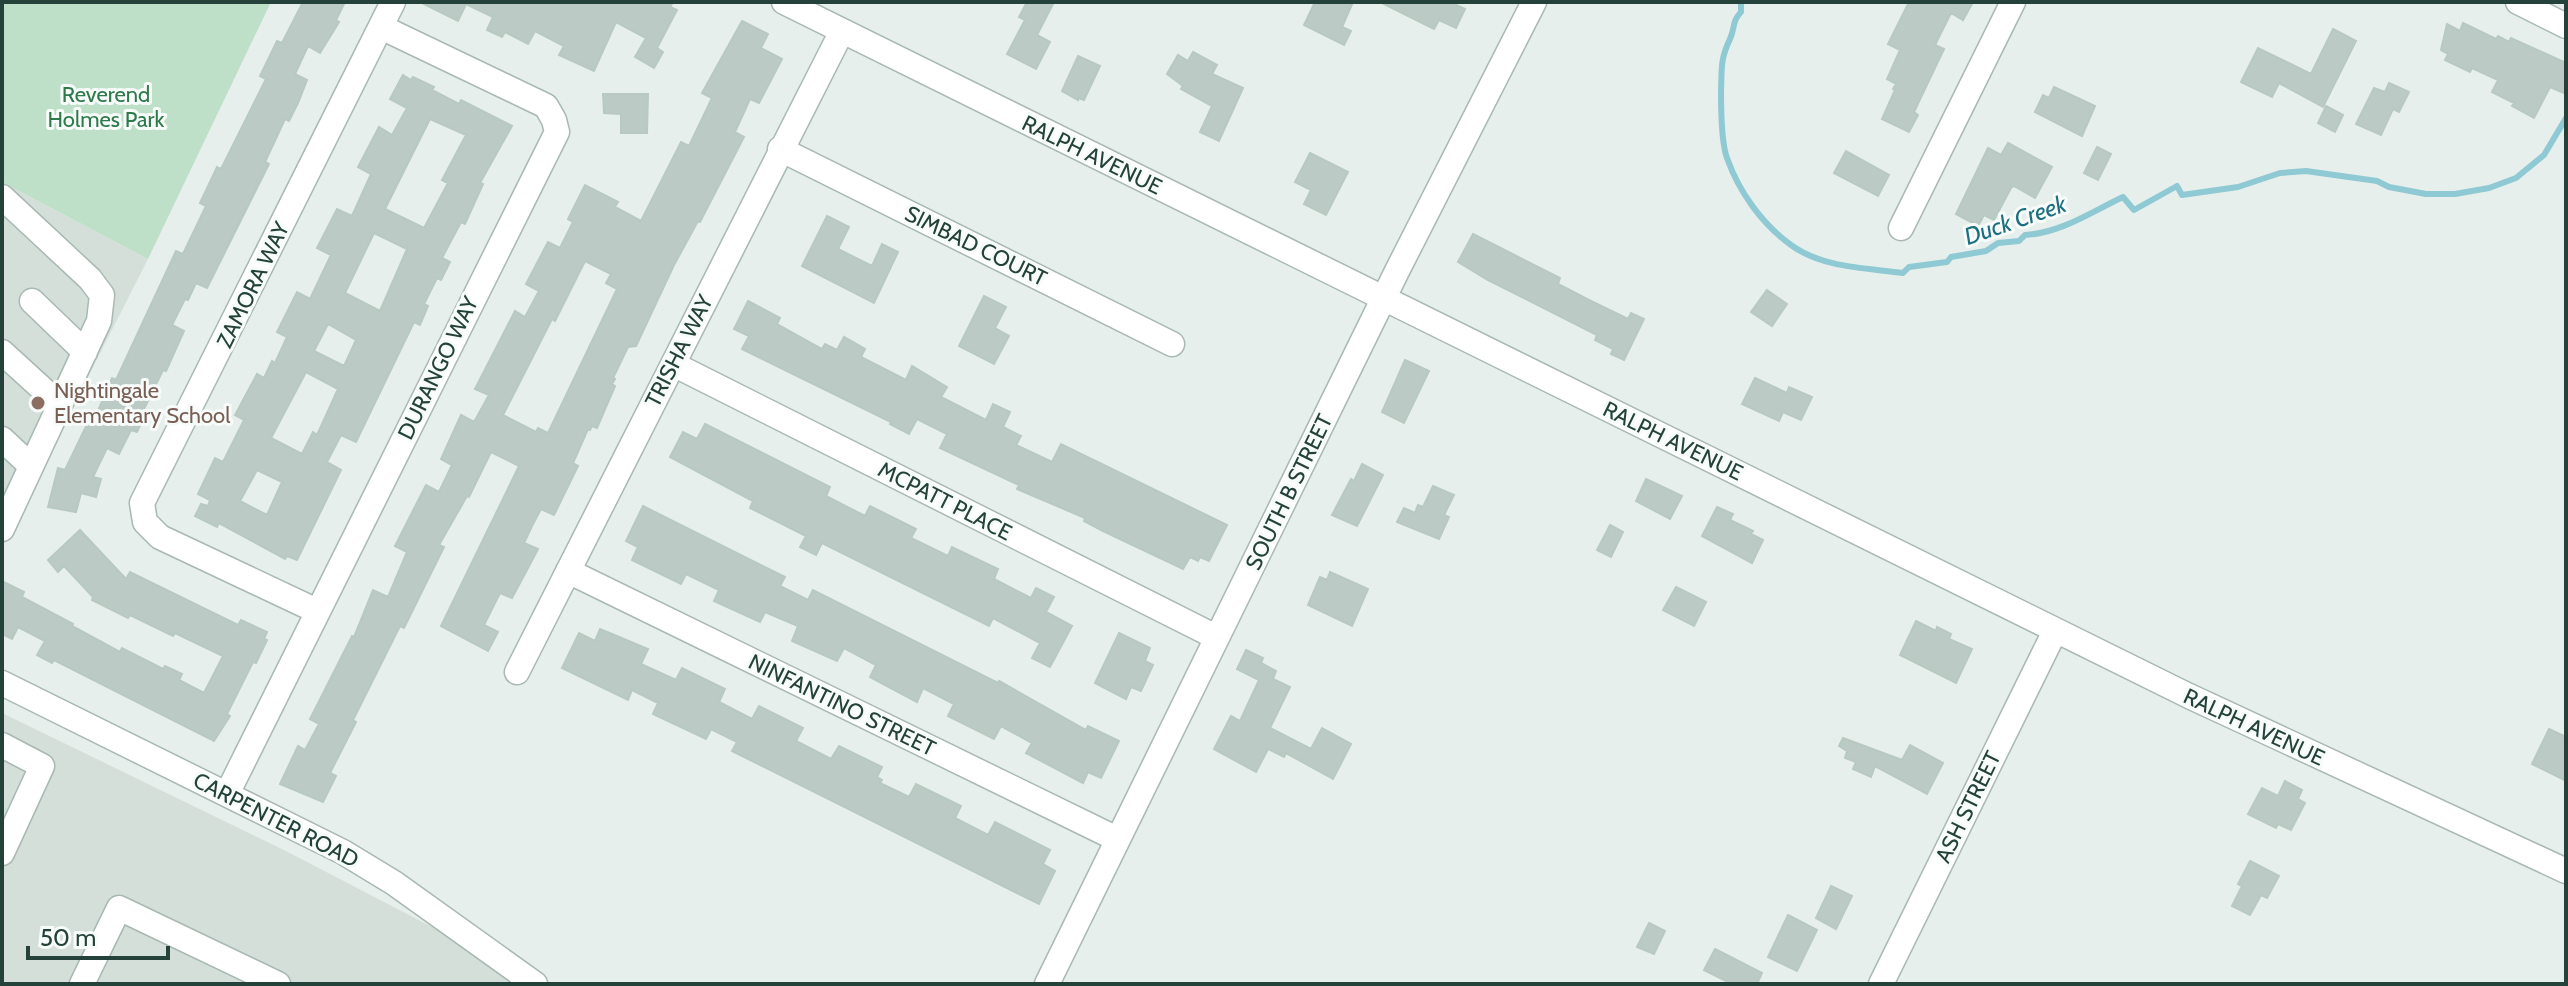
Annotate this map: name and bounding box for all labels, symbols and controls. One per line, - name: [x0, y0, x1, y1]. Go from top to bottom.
- park label: Reverend Holmes Park: [48, 81, 165, 133]
- street label: RALPH AVENUE: [1018, 109, 1166, 201]
- water label: Duck Creek: [1960, 189, 2071, 251]
- street label: SIMBAD COURT: [901, 200, 1052, 292]
- street label: ZAMORA WAY: [211, 217, 295, 352]
- street label: TRISHA WAY: [639, 290, 719, 412]
- street label: DURANGO WAY: [392, 292, 484, 444]
- place label: Nightingale Elementary School: [54, 377, 231, 429]
- marker: Nightingale Elementary School: [29, 394, 47, 412]
- street label: RALPH AVENUE: [1599, 395, 1747, 487]
- street label: SOUTH B STREET: [1240, 409, 1339, 574]
- street label: MCPATT PLACE: [874, 456, 1016, 546]
- street label: NINFANTINO STREET: [744, 648, 940, 762]
- street label: RALPH AVENUE: [2179, 683, 2329, 771]
- street label: ASH STREET: [1929, 747, 2007, 867]
- street label: CARPENTER ROAD: [189, 767, 363, 873]
- scale bar: [28, 910, 168, 960]
- text: 50 m: [40, 923, 96, 952]

